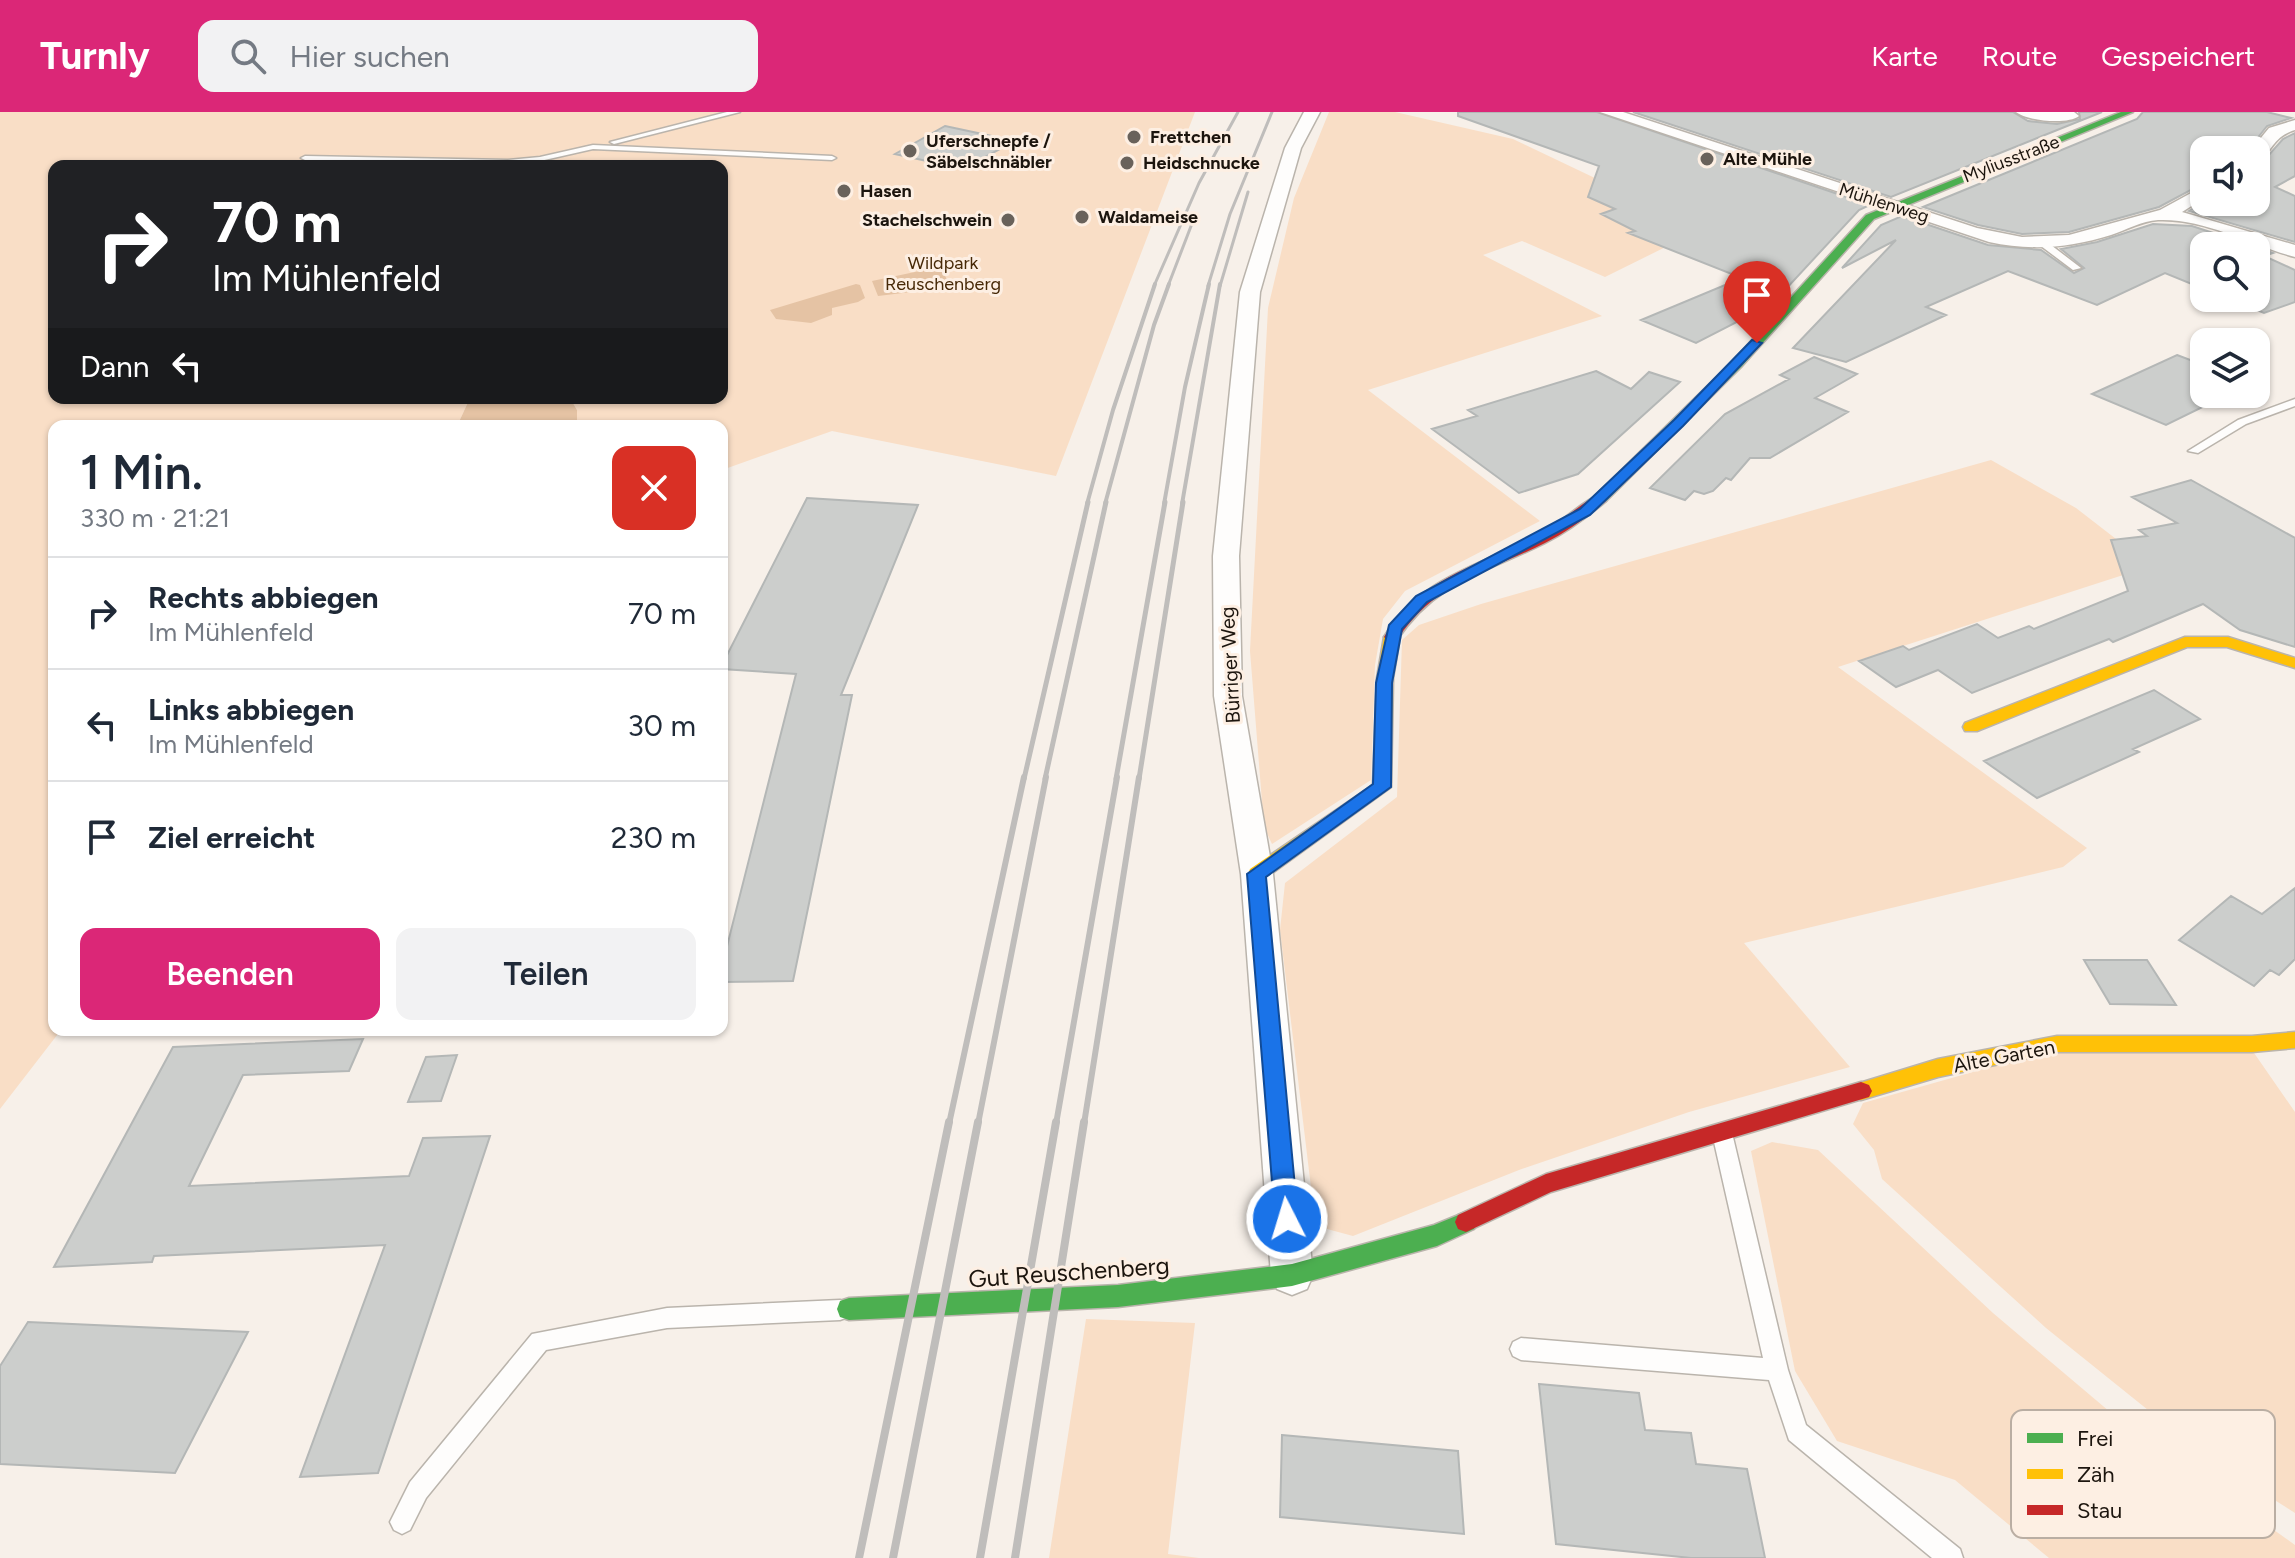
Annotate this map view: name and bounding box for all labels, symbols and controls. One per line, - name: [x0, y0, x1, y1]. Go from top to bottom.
- search box: [198, 20, 758, 92]
- text: Turnly: [40, 33, 150, 79]
- icon: search: [226, 34, 270, 78]
- text: Hier suchen: [290, 38, 450, 75]
- text: Karte: [1871, 39, 1938, 73]
- text: Route: [1982, 39, 2057, 73]
- text: Gespeichert: [2101, 39, 2255, 73]
- place label: Frettchen: [1150, 126, 1231, 148]
- marker: Frettchen: [1125, 128, 1143, 146]
- place label: Uferschnepfe / Säbelschnäbler: [926, 130, 1052, 173]
- street label: Myliusstraße: [1960, 130, 2063, 187]
- map controls: [2190, 136, 2270, 408]
- button: sound: [2190, 136, 2270, 216]
- marker: Uferschnepfe / Säbelschnäbler: [901, 142, 919, 160]
- place label: Alte Mühle: [1723, 148, 1812, 170]
- marker: Alte Mühle: [1698, 150, 1716, 168]
- place label: Heidschnucke: [1143, 152, 1260, 174]
- marker: Heidschnucke: [1118, 154, 1136, 172]
- street label: Mühlenweg: [1836, 178, 1932, 228]
- place label: Hasen: [860, 180, 912, 202]
- marker: Hasen: [835, 182, 853, 200]
- text: 70 m: [212, 189, 342, 256]
- icon: right: [80, 192, 184, 296]
- place label: Waldameise: [1098, 206, 1198, 228]
- marker: Waldameise: [1073, 208, 1091, 226]
- place label: Stachelschwein: [862, 209, 992, 231]
- marker: Stachelschwein: [999, 211, 1017, 229]
- button: search: [2190, 232, 2270, 312]
- park label: Wildpark Reuschenberg: [885, 252, 1001, 295]
- text: Im Mühlenfeld: [212, 257, 441, 300]
- pin: [1723, 261, 1791, 343]
- icon: arrive: [1735, 273, 1779, 317]
- button: layers: [2190, 328, 2270, 408]
- icon: left: [165, 344, 209, 388]
- text: Dann: [80, 348, 149, 385]
- text: 1 Min.: [80, 443, 203, 501]
- button: close: [612, 446, 696, 530]
- text: 330 m · 21:21: [80, 502, 230, 534]
- text: Rechts abbiegen: [148, 579, 379, 616]
- icon: right: [80, 591, 124, 635]
- text: 70 m: [628, 595, 696, 632]
- street label: Bürriger Weg: [1215, 606, 1245, 724]
- text: Im Mühlenfeld: [148, 616, 314, 648]
- text: Links abbiegen: [148, 691, 354, 728]
- icon: left: [80, 703, 124, 747]
- text: 30 m: [628, 707, 696, 744]
- text: Im Mühlenfeld: [148, 728, 314, 760]
- icon: arrive: [80, 815, 124, 859]
- text: Ziel erreicht: [148, 819, 315, 856]
- text: 230 m: [611, 819, 696, 856]
- button: Beenden: [80, 928, 380, 1020]
- button: Teilen: [396, 928, 696, 1020]
- street label: Alte Garten: [1951, 1034, 2057, 1078]
- position arrow: [1245, 1177, 1329, 1261]
- street label: Gut Reuschenberg: [967, 1251, 1171, 1293]
- legend: [2011, 1410, 2275, 1538]
- text: Frei: [2077, 1425, 2113, 1452]
- text: Zäh: [2077, 1461, 2115, 1488]
- text: Stau: [2077, 1497, 2122, 1524]

